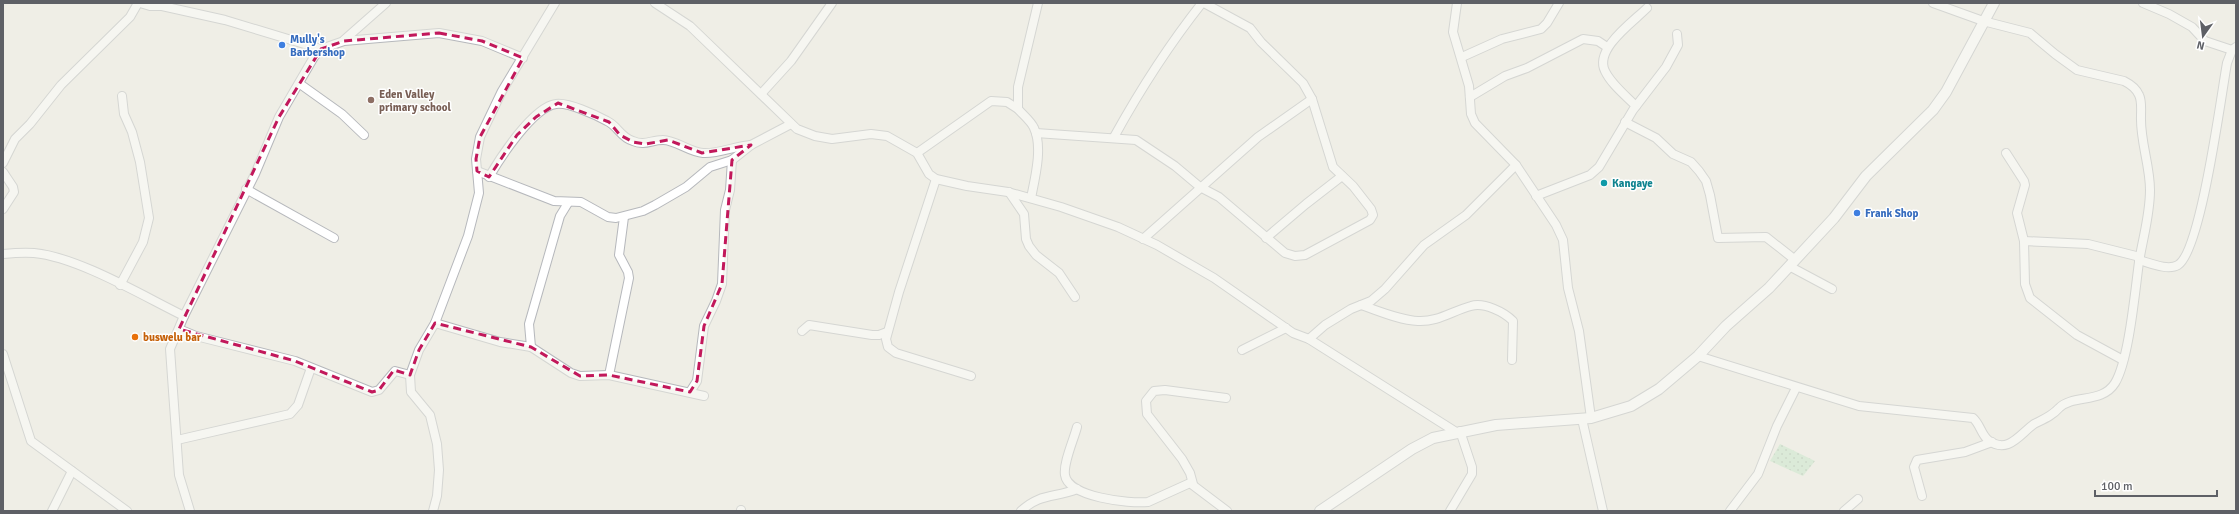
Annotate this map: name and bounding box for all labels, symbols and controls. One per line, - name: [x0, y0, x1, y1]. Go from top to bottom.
- north arrow: [2183, 16, 2223, 56]
- place label: Mully's Barbershop: [290, 33, 345, 59]
- text: N: [2195, 38, 2206, 52]
- marker: Mully's Barbershop: [277, 40, 287, 50]
- place label: Eden Valley primary school: [379, 88, 451, 114]
- marker: Eden Valley primary school: [366, 95, 376, 105]
- place label: Kangaye: [1612, 177, 1653, 190]
- marker: Kangaye: [1599, 178, 1609, 188]
- place label: Frank Shop: [1865, 207, 1919, 220]
- marker: Frank Shop: [1852, 208, 1862, 218]
- place label: buswelu bar: [143, 331, 202, 344]
- marker: buswelu bar: [130, 332, 140, 342]
- scale bar: [2095, 472, 2217, 498]
- text: 100 m: [2101, 479, 2133, 494]

